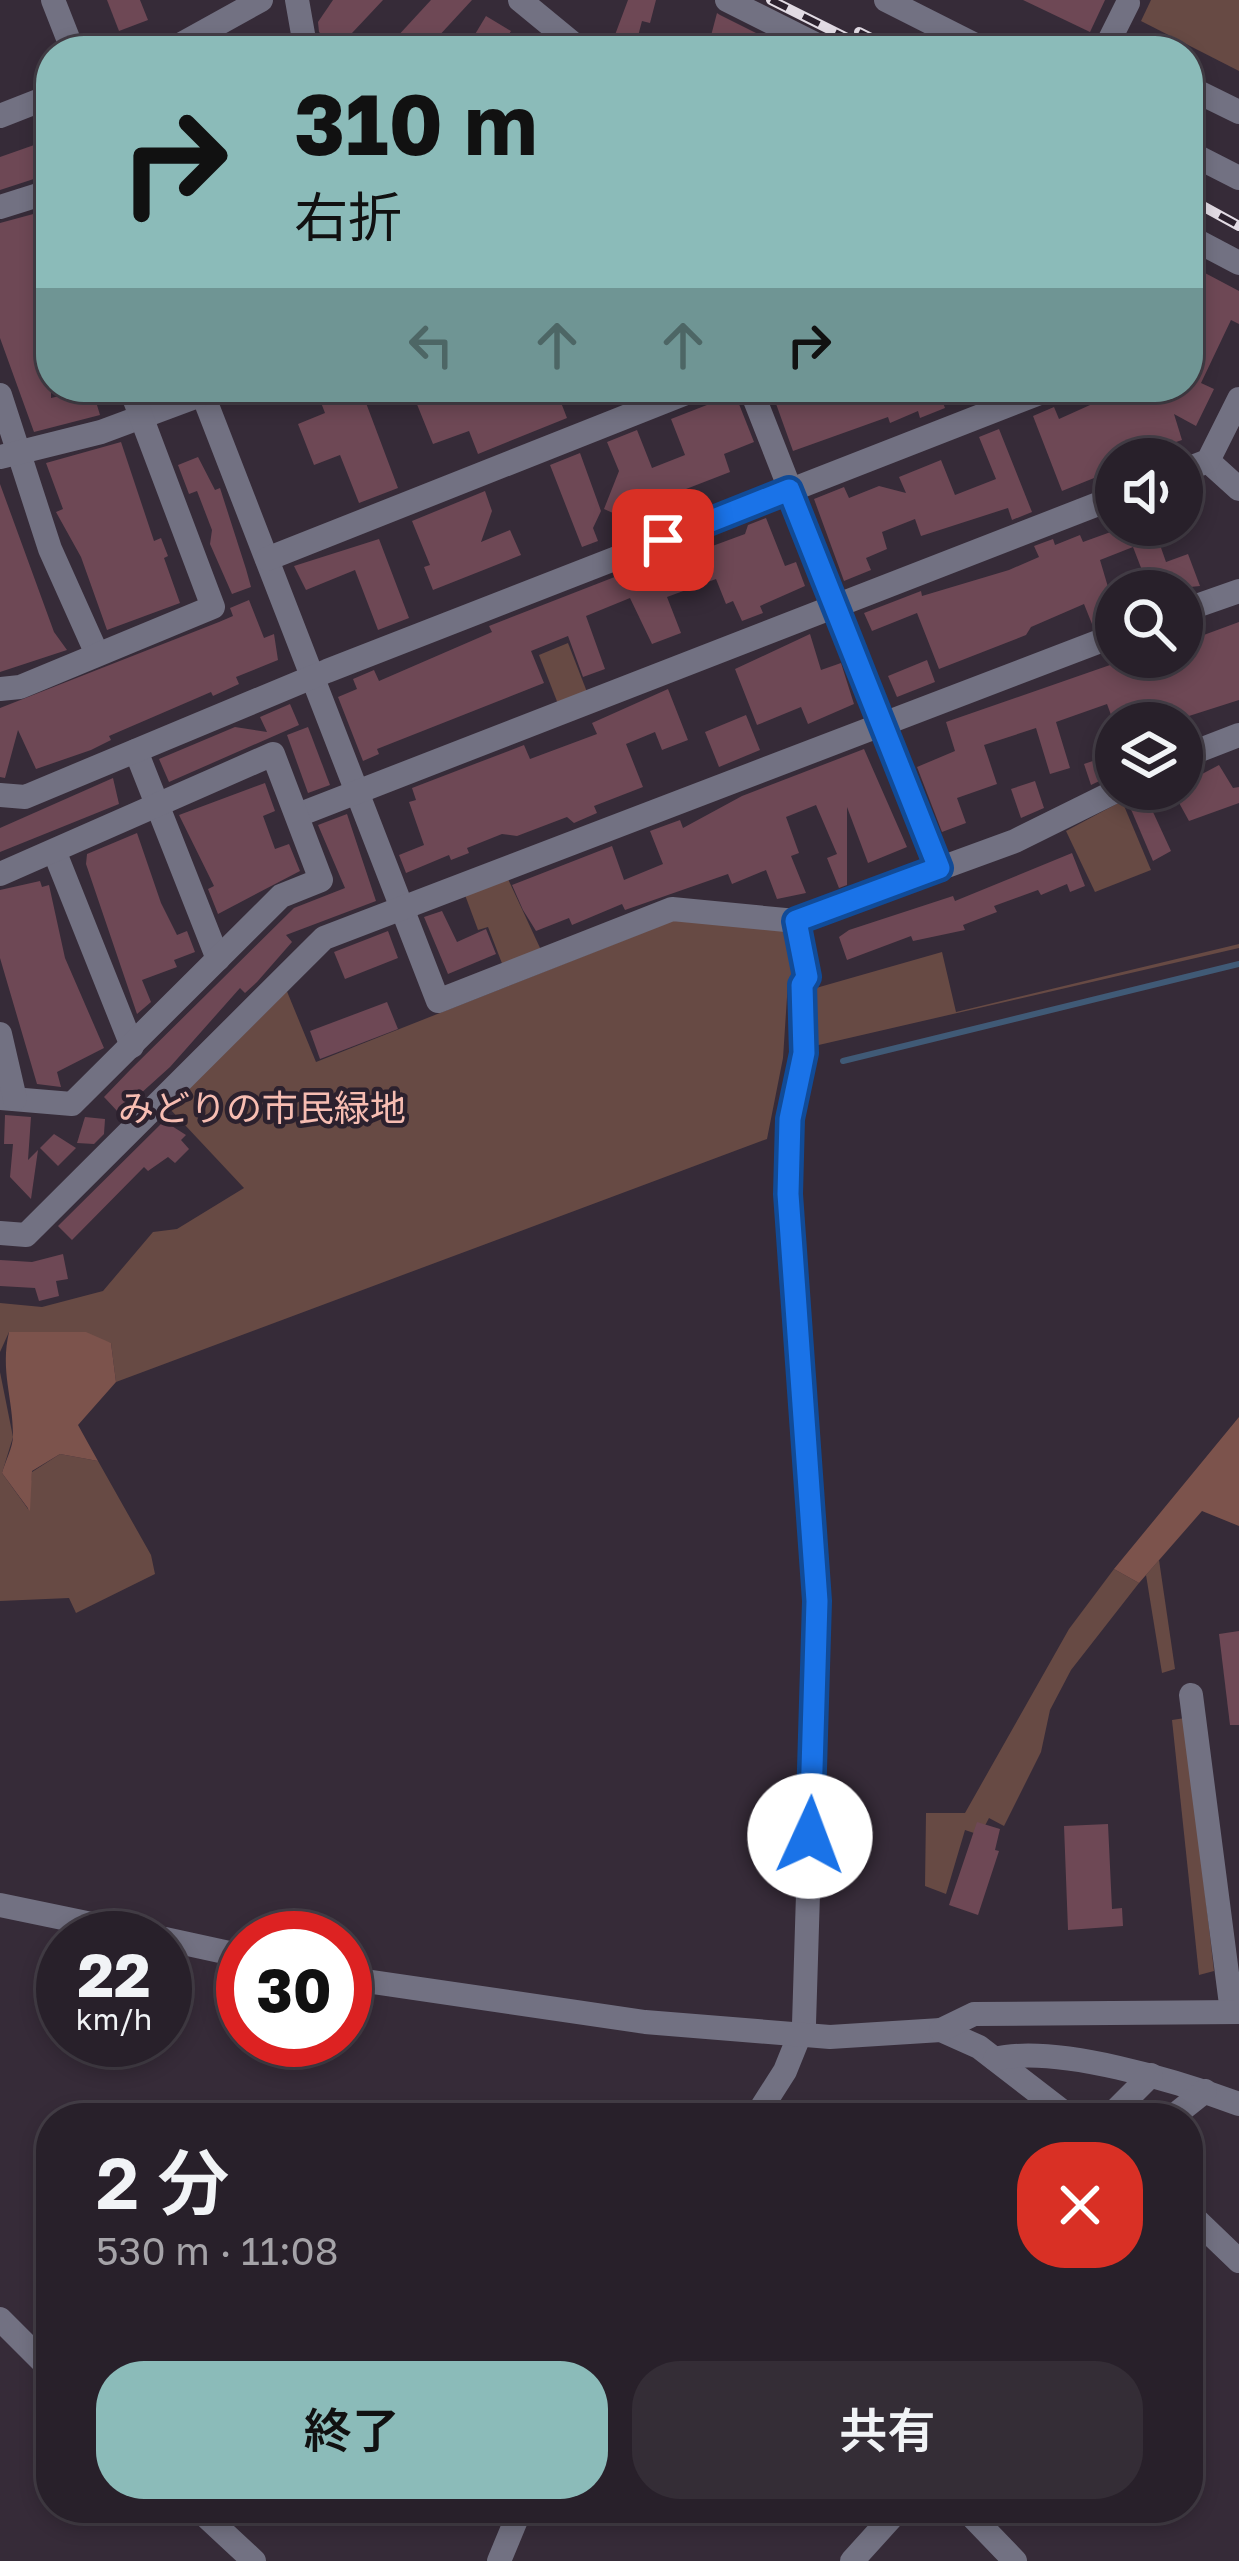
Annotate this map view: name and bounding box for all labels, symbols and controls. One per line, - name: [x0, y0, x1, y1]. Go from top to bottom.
- text: 310 m: [294, 73, 538, 173]
- icon: right: [96, 84, 252, 240]
- text: 右折: [294, 184, 402, 249]
- icon: left: [398, 312, 464, 378]
- icon: ahead: [524, 312, 590, 378]
- icon: ahead: [650, 312, 716, 378]
- icon: right: [776, 312, 842, 378]
- map controls: [1095, 438, 1203, 810]
- button: sound: [1095, 438, 1203, 546]
- pin: [612, 489, 714, 591]
- icon: arrive: [630, 507, 696, 573]
- button: search: [1095, 570, 1203, 678]
- button: layers: [1095, 702, 1203, 810]
- park label: みどりの市民緑地: [118, 1086, 406, 1129]
- position arrow: [747, 1773, 873, 1899]
- speed limit sign: 30: [216, 1911, 372, 2067]
- text: 22: [77, 1938, 151, 2010]
- text: km/h: [76, 2001, 152, 2037]
- text: 2 分: [96, 2138, 229, 2225]
- button: close: [1017, 2142, 1143, 2268]
- text: 530 m · 11:08: [96, 2227, 339, 2274]
- button: 終了: [96, 2361, 608, 2499]
- button: 共有: [632, 2361, 1143, 2499]

